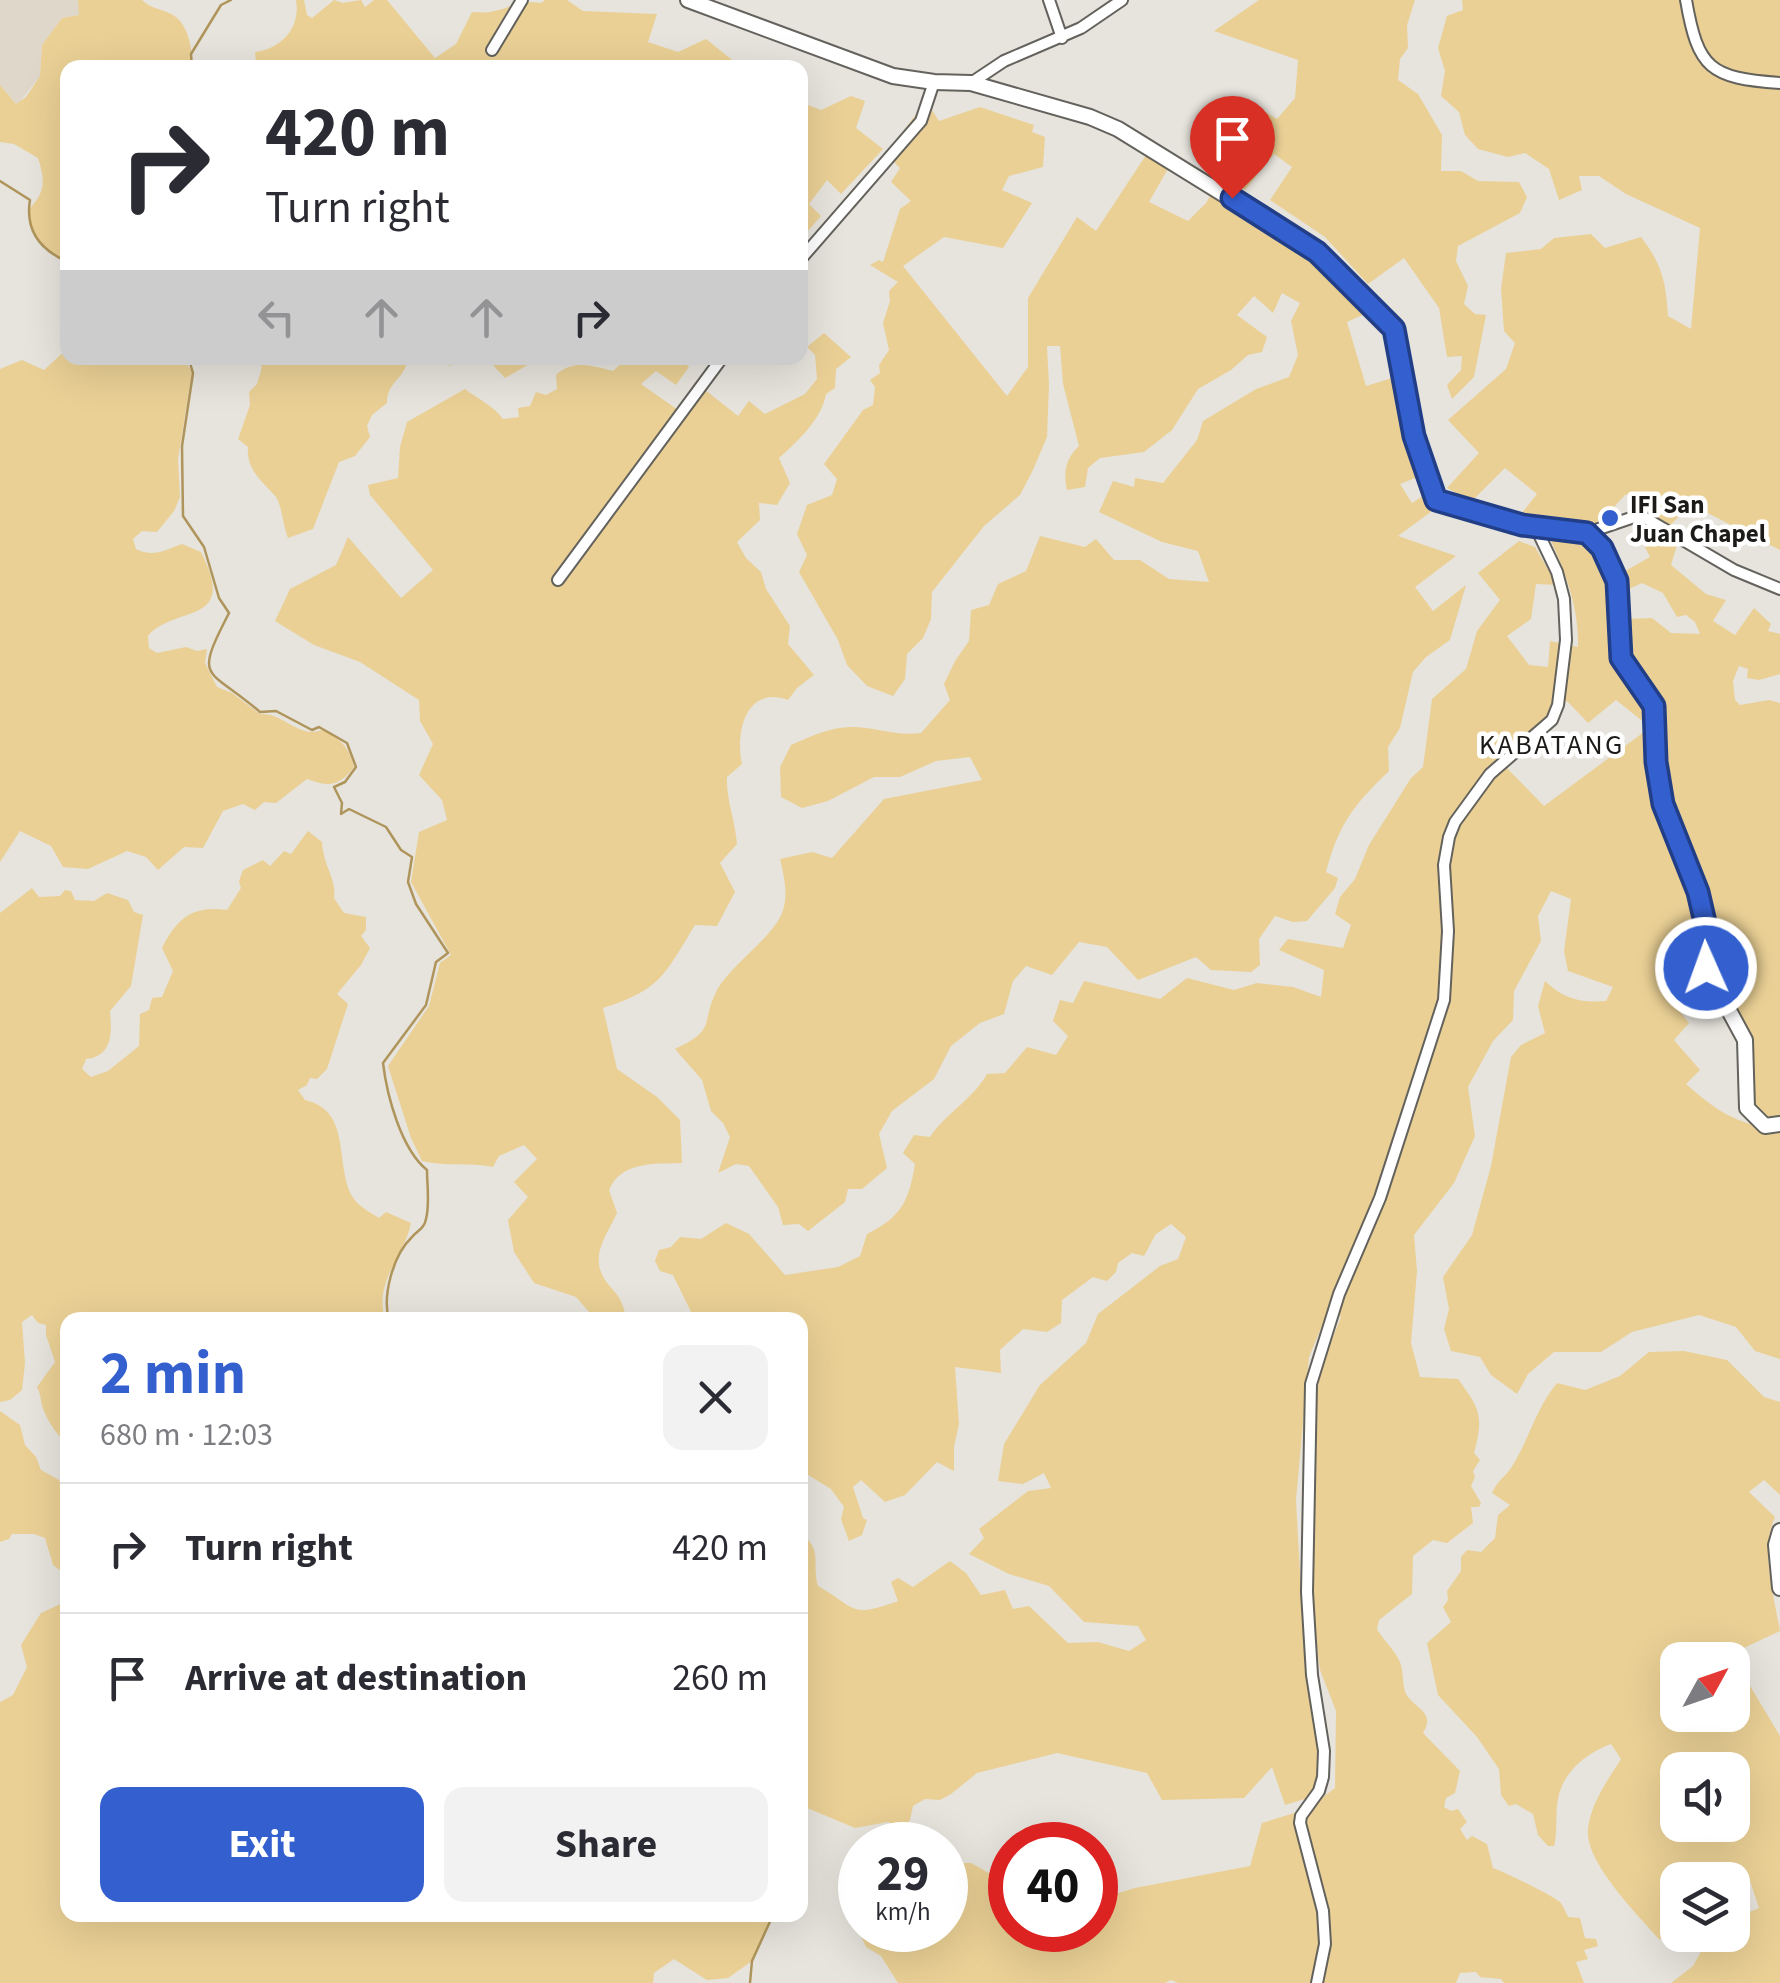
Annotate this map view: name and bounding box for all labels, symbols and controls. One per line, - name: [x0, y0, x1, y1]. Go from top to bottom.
- text: 420 m: [265, 83, 450, 183]
- pin: [1190, 96, 1275, 199]
- icon: right: [100, 100, 230, 230]
- icon: arrive: [1205, 111, 1260, 166]
- text: Turn right: [265, 176, 450, 240]
- icon: left: [249, 290, 304, 345]
- icon: ahead: [354, 290, 409, 345]
- icon: ahead: [459, 290, 514, 345]
- icon: right: [564, 290, 619, 345]
- place label: IFI San Juan Chapel: [1630, 487, 1766, 552]
- marker: IFI San Juan Chapel: [1599, 507, 1621, 529]
- district label: KABATANG: [1479, 725, 1625, 765]
- position arrow: [1654, 916, 1758, 1020]
- text: 2 min: [100, 1332, 246, 1417]
- button: close: [663, 1345, 768, 1450]
- text: 680 m · 12:03: [100, 1412, 273, 1458]
- icon: right: [100, 1521, 155, 1576]
- text: Turn right: [185, 1521, 353, 1575]
- text: 420 m: [672, 1521, 768, 1575]
- north arrow: [1660, 1642, 1750, 1732]
- map controls: [1660, 1642, 1750, 1952]
- icon: arrive: [100, 1651, 155, 1706]
- text: Arrive at destination: [185, 1651, 527, 1705]
- text: 260 m: [672, 1651, 768, 1705]
- button: sound: [1660, 1752, 1750, 1842]
- button: Exit: [100, 1787, 424, 1902]
- button: Share: [444, 1787, 768, 1902]
- speed limit sign: 40: [988, 1822, 1118, 1952]
- text: 29: [877, 1839, 929, 1910]
- button: layers: [1660, 1862, 1750, 1952]
- text: km/h: [875, 1894, 931, 1930]

